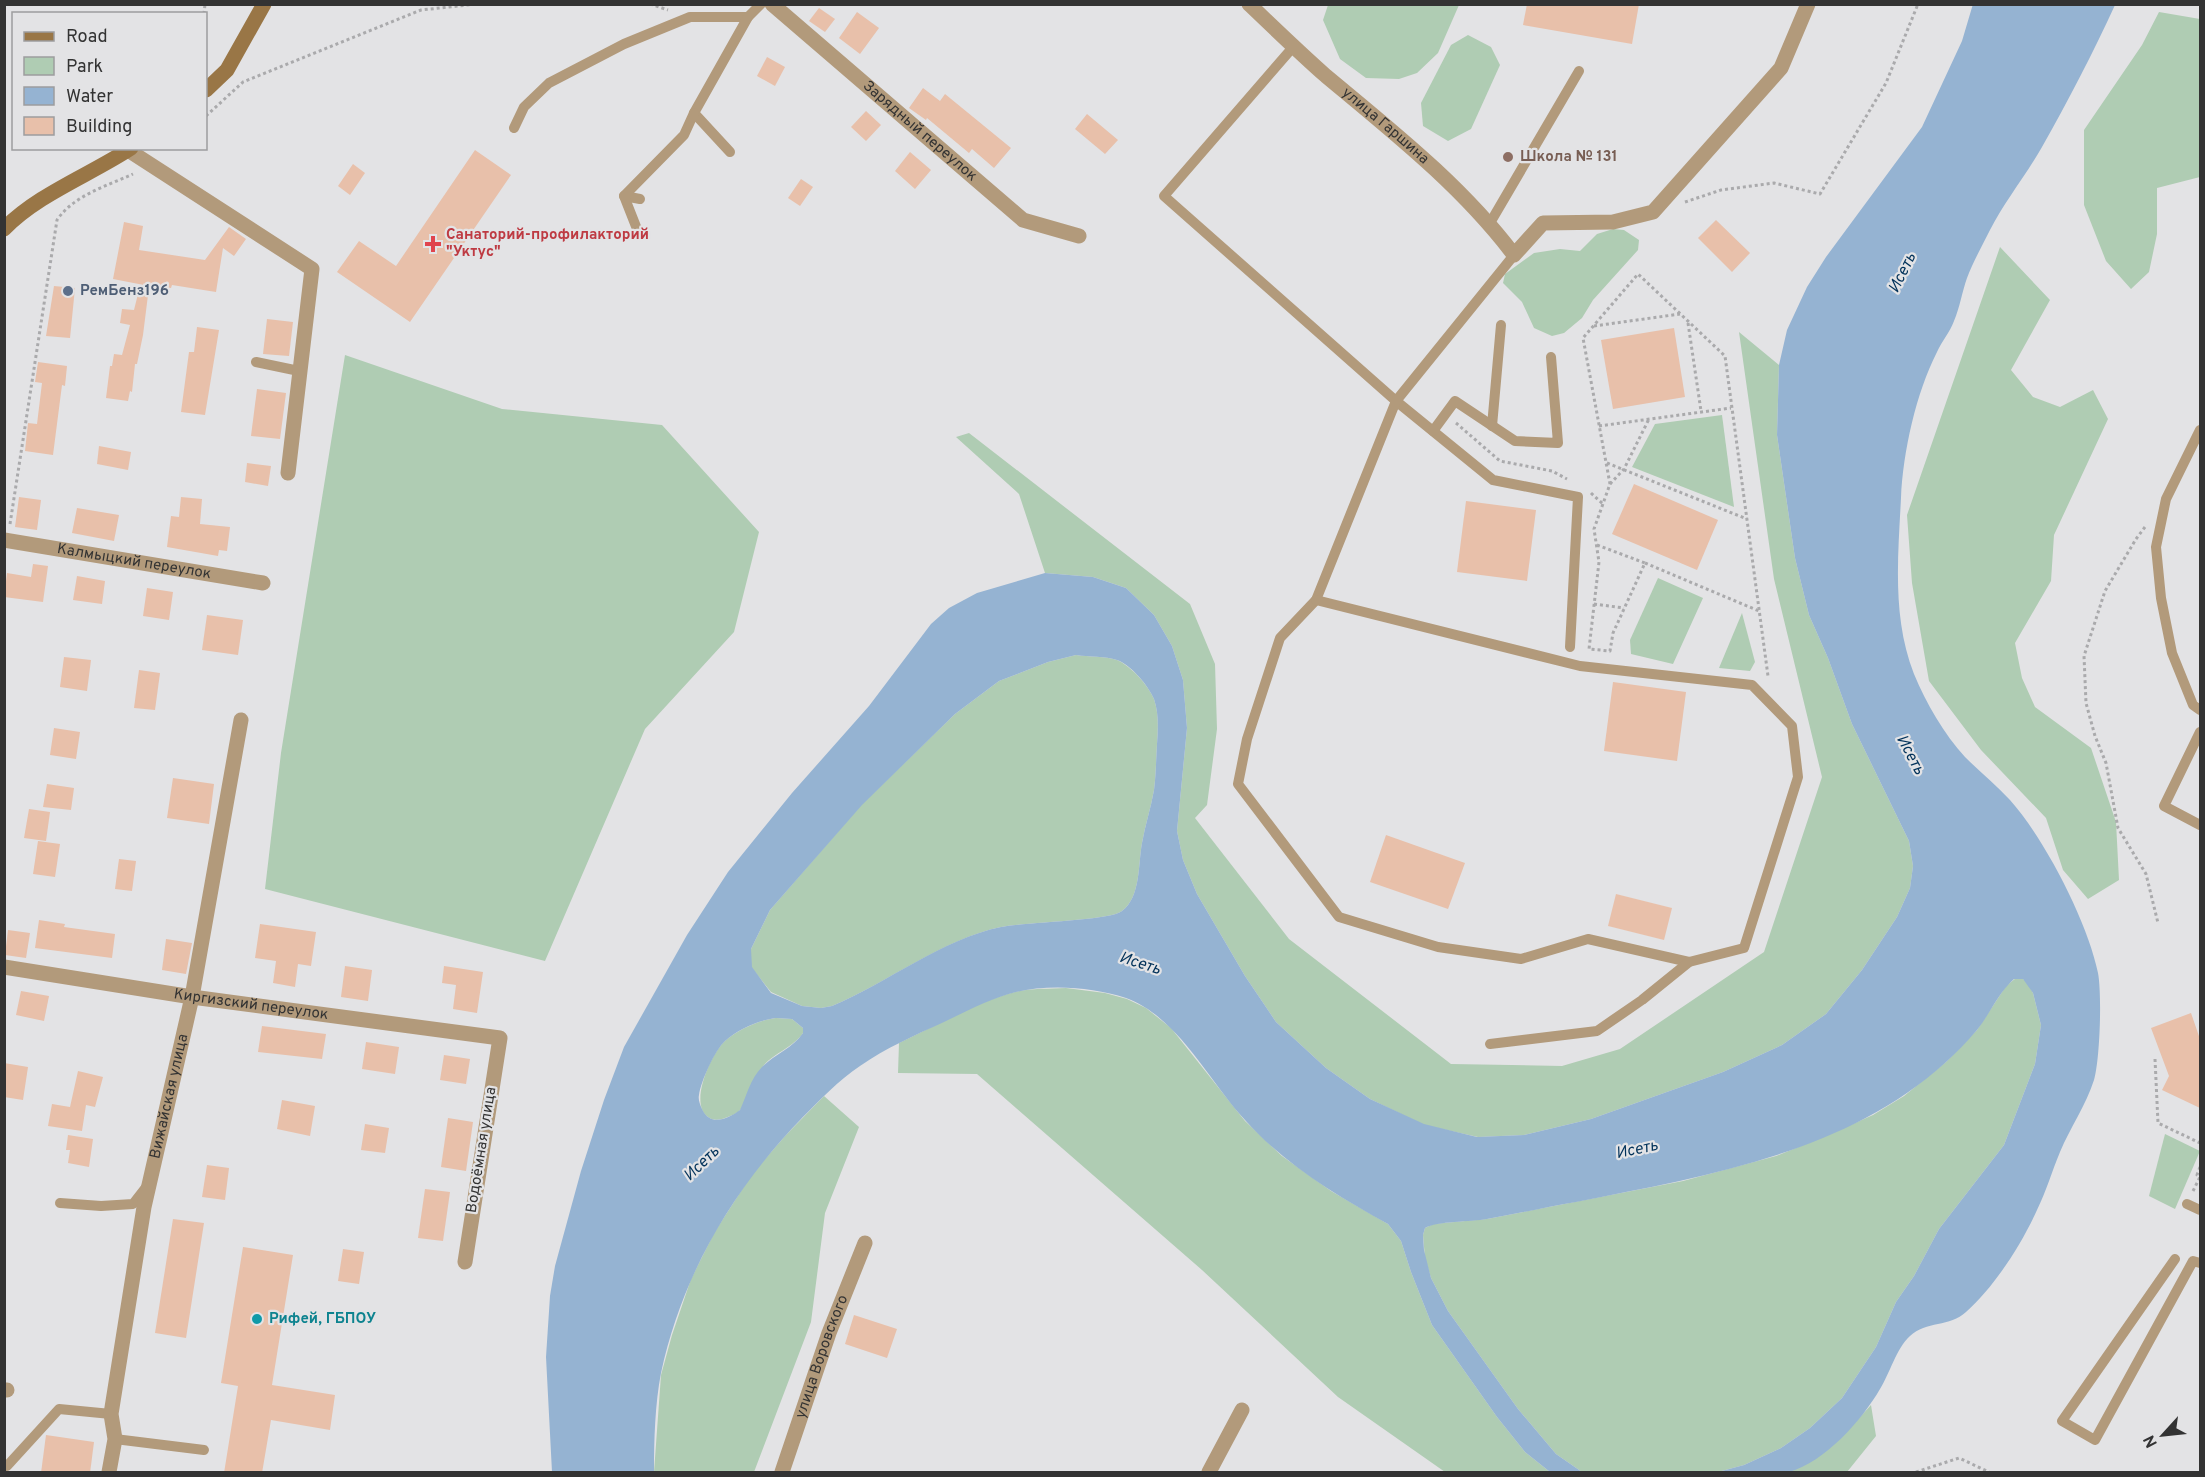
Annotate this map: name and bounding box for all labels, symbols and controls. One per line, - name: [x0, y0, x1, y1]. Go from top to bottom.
- legend: [12, 12, 207, 150]
- text: Road: [66, 26, 108, 49]
- text: Park: [66, 56, 103, 79]
- street label: Зарядный переулок: [859, 77, 981, 186]
- street label: улица Гаршина: [1338, 83, 1433, 169]
- text: Water: [66, 86, 113, 109]
- text: Building: [66, 116, 132, 139]
- place label: Школа № 131: [1520, 148, 1617, 167]
- marker: Школа № 131: [1501, 150, 1515, 164]
- place label: Санаторий-профилакторий "Уктус": [446, 226, 649, 262]
- marker: Санаторий-профилакторий "Уктус": [424, 235, 442, 253]
- water label: Исеть: [1885, 250, 1921, 296]
- place label: РемБенз196: [80, 282, 169, 301]
- marker: РемБенз196: [61, 284, 75, 298]
- street label: Калмыцкий переулок: [56, 539, 213, 584]
- water label: Исеть: [1891, 732, 1929, 778]
- water label: Исеть: [1117, 948, 1163, 980]
- street label: Киргизский переулок: [172, 985, 330, 1025]
- street label: Вижайская улица: [146, 1032, 193, 1161]
- street label: Водоёмная улица: [463, 1086, 501, 1214]
- water label: Исеть: [1614, 1136, 1660, 1164]
- water label: Исеть: [680, 1142, 724, 1186]
- street label: улица Воровского: [791, 1292, 853, 1421]
- place label: Рифей, ГБПОУ: [269, 1310, 376, 1329]
- marker: Рифей, ГБПОУ: [250, 1312, 264, 1326]
- north arrow: [2133, 1405, 2193, 1465]
- text: N: [2140, 1431, 2163, 1451]

